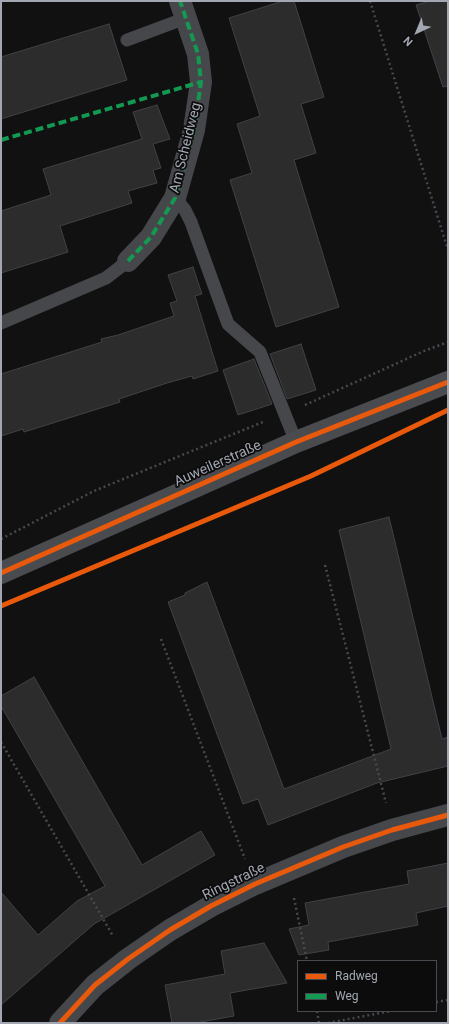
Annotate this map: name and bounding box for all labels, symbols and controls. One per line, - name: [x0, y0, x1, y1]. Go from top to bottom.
- north arrow: [397, 12, 437, 52]
- text: N: [401, 34, 416, 48]
- street label: Am Scheidweg: [167, 101, 205, 195]
- street label: Auweilerstraße: [172, 437, 264, 491]
- street label: Ringstraße: [200, 860, 268, 904]
- legend: [297, 960, 437, 1012]
- text: Radweg: [335, 969, 378, 983]
- text: Weg: [335, 989, 359, 1003]

